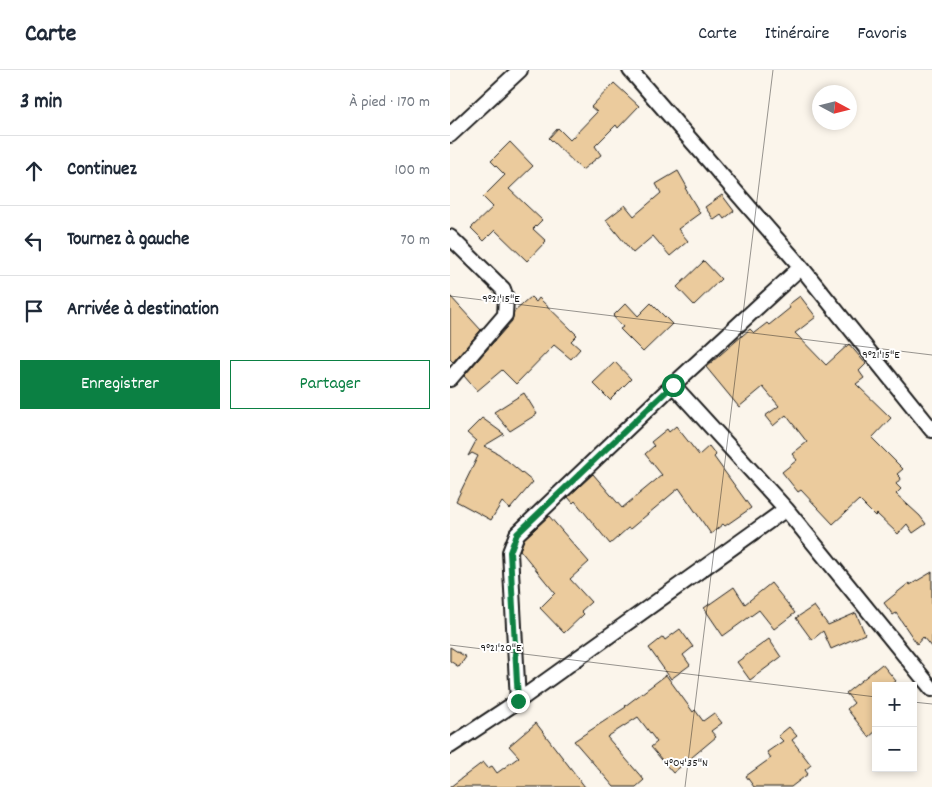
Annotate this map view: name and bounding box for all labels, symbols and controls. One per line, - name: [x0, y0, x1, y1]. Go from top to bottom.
- text: Carte: [25, 18, 76, 52]
- text: Carte: [698, 22, 737, 47]
- text: Itinéraire: [765, 22, 829, 47]
- text: Favoris: [857, 22, 907, 47]
- north arrow: [812, 85, 857, 130]
- text: 3 min: [20, 88, 62, 118]
- text: À pied · 170 m: [349, 91, 430, 114]
- icon: ahead: [20, 157, 48, 185]
- text: Continuez: [67, 157, 137, 184]
- text: 100 m: [394, 159, 430, 182]
- icon: left: [20, 227, 48, 255]
- text: Tournez à gauche: [67, 227, 189, 254]
- text: 70 m: [400, 229, 430, 252]
- text: 9°21'15"E: [482, 291, 520, 308]
- icon: arrive: [20, 297, 48, 325]
- text: Arrivée à destination: [67, 297, 219, 324]
- text: 9°21'15"E: [862, 347, 900, 364]
- button: Enregistrer: [20, 360, 220, 409]
- button: Partager: [230, 360, 430, 409]
- route start: [662, 374, 685, 397]
- text: 9°21'20"E: [480, 640, 522, 657]
- map controls: [872, 682, 917, 772]
- button: +: [872, 682, 917, 727]
- route end: [507, 690, 530, 713]
- button: −: [872, 727, 917, 772]
- text: 4°04'35"N: [664, 755, 708, 772]

